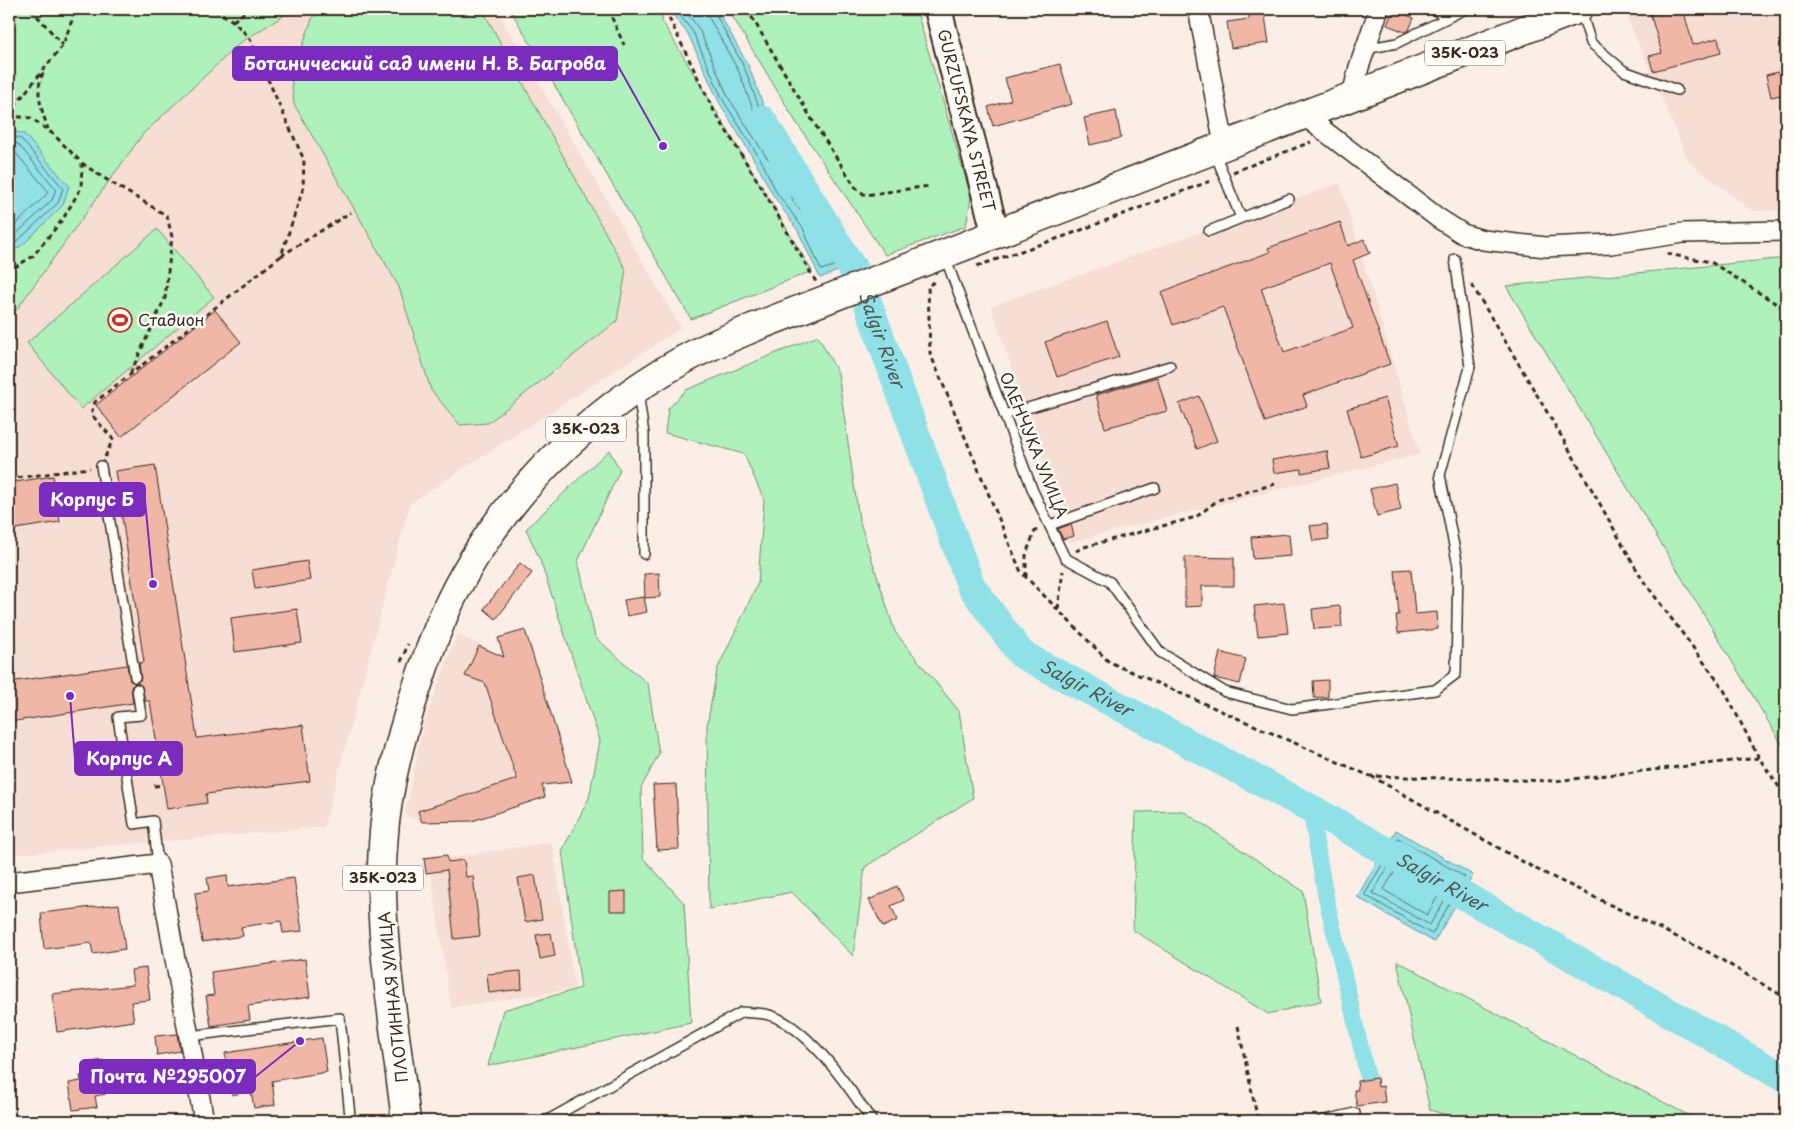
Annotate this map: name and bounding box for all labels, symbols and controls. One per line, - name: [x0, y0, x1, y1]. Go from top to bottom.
- street label: GURZUFSKAYA STREET: [933, 26, 1002, 214]
- road number: 35К-023: [1425, 40, 1505, 66]
- callout: Ботанический сад имени Н. В. Багрова: [233, 47, 617, 80]
- text: Ботанический сад имени Н. В. Багрова: [244, 49, 606, 76]
- water label: Salgir River: [853, 287, 914, 394]
- sports icon: Стадион: [107, 307, 133, 333]
- place label: Стадион: [138, 307, 205, 331]
- street label: ОЛЕНЧУКА УЛИЦА: [995, 368, 1075, 521]
- road number: 35К-023: [546, 416, 626, 442]
- callout: Корпус Б: [40, 483, 145, 516]
- text: Корпус Б: [50, 485, 134, 512]
- water label: Salgir River: [1036, 652, 1140, 724]
- callout: Корпус А: [75, 742, 182, 775]
- text: Корпус А: [86, 744, 173, 771]
- water label: Salgir River: [1391, 845, 1495, 920]
- road number: 35К-023: [343, 866, 423, 890]
- street label: ПЛОТИННАЯ УЛИЦА: [371, 911, 413, 1084]
- callout: Почта №295007: [80, 1060, 255, 1093]
- text: Почта №295007: [90, 1062, 246, 1089]

